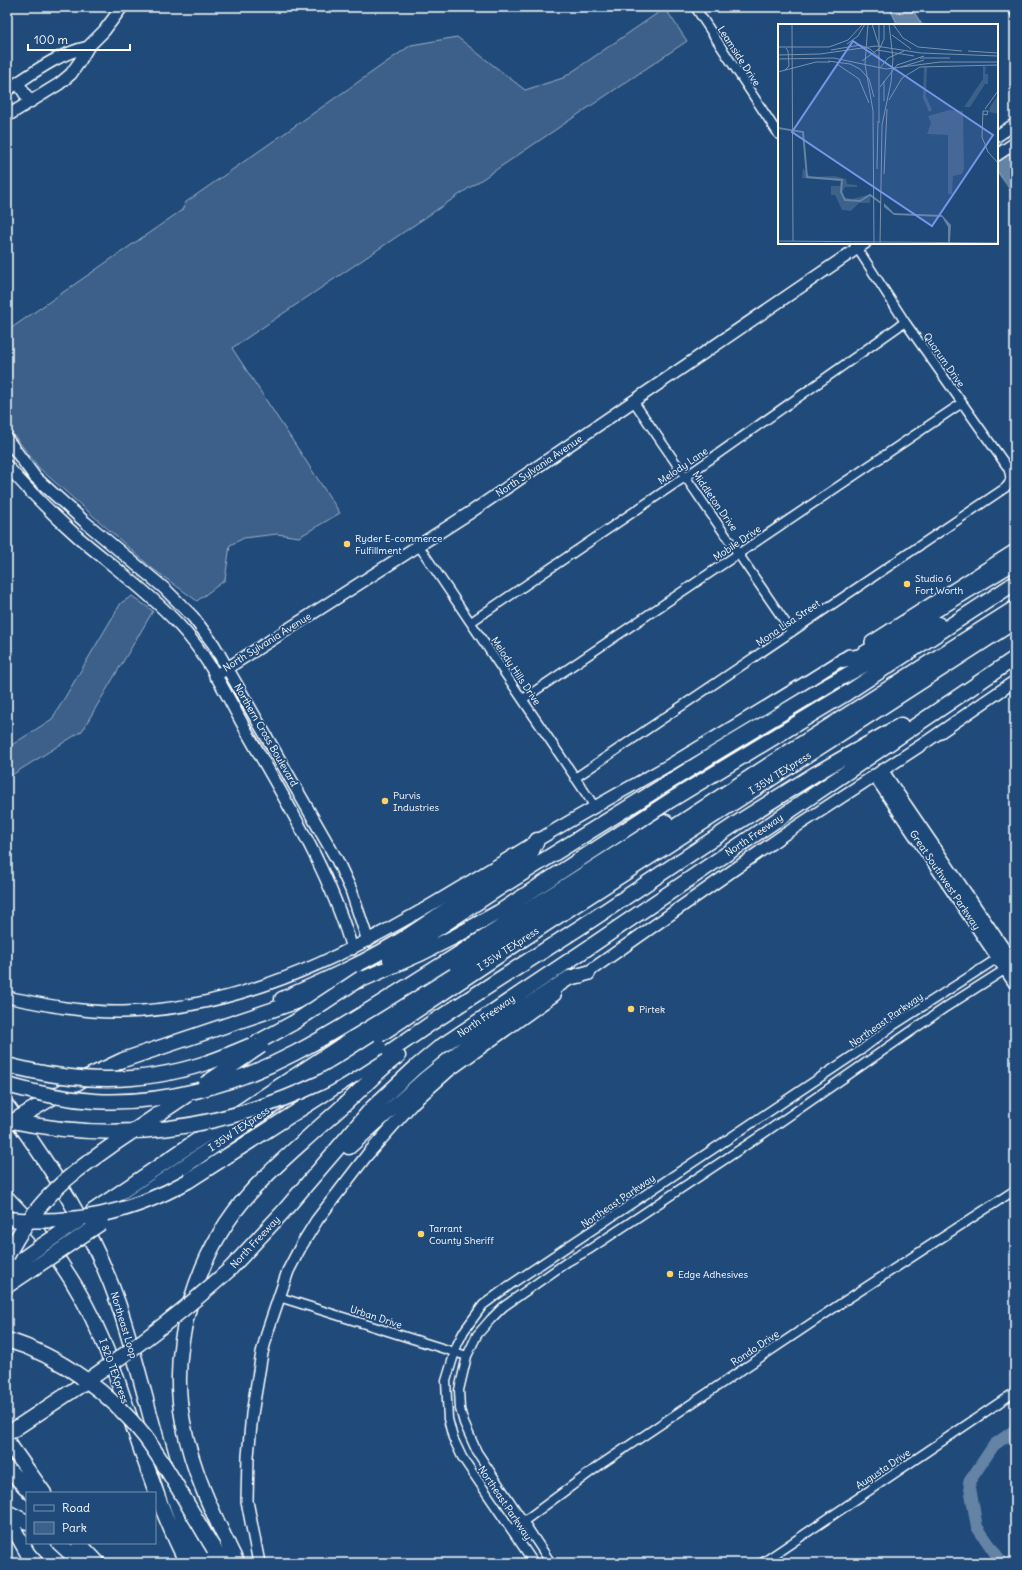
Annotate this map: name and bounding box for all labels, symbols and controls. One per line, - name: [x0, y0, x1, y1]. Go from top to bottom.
- street label: Leamside Drive: [715, 24, 763, 88]
- inset map: [778, 24, 998, 244]
- scale bar: [28, 26, 130, 52]
- text: 100 m: [34, 32, 68, 47]
- street label: Quorum Drive: [920, 330, 968, 390]
- street label: North Sylvania Avenue: [493, 432, 585, 500]
- street label: Melody Lane: [656, 445, 710, 487]
- street label: Middleton Drive: [689, 468, 741, 534]
- street label: Mobile Drive: [711, 522, 763, 564]
- place label: Ryder E-commerce Fulfillment: [355, 532, 442, 557]
- marker: Ryder E-commerce Fulfillment: [342, 539, 352, 549]
- place label: Studio 6 Fort Worth: [915, 572, 963, 597]
- marker: Studio 6 Fort Worth: [902, 579, 912, 589]
- street label: Mona Lisa Street: [753, 596, 823, 649]
- street label: North Sylvania Avenue: [220, 610, 314, 674]
- street label: Melody Hills Drive: [488, 634, 544, 708]
- street label: Northern Cross Boulevard: [231, 681, 301, 789]
- street label: I 35W TEXpress: [746, 748, 814, 797]
- place label: Purvis Industries: [393, 789, 439, 814]
- marker: Purvis Industries: [380, 796, 390, 806]
- street label: North Freeway: [723, 811, 785, 859]
- street label: Great Southwest Parkway: [907, 828, 983, 932]
- street label: I 35W TEXpress: [475, 924, 542, 974]
- street label: Northeast Parkway: [847, 990, 925, 1050]
- street label: North Freeway: [455, 992, 517, 1040]
- place label: Pirtek: [639, 1003, 665, 1016]
- marker: Pirtek: [626, 1004, 636, 1014]
- street label: I 35W TEXpress: [206, 1104, 272, 1154]
- street label: Northeast Parkway: [578, 1171, 658, 1231]
- street label: North Freeway: [227, 1213, 283, 1271]
- place label: Tarrant County Sheriff: [429, 1222, 494, 1247]
- marker: Tarrant County Sheriff: [416, 1229, 426, 1239]
- place label: Edge Adhesives: [678, 1268, 748, 1281]
- marker: Edge Adhesives: [665, 1269, 675, 1279]
- street label: Northeast Loop: [108, 1290, 140, 1360]
- street label: Urban Drive: [348, 1302, 404, 1332]
- street label: Rondo Drive: [728, 1327, 782, 1369]
- street label: I 820 TEXpress: [96, 1337, 132, 1406]
- street label: Augusta Drive: [853, 1446, 913, 1492]
- street label: Northeast Parkway: [475, 1463, 535, 1543]
- legend: [26, 1492, 156, 1544]
- text: Road: [62, 1500, 90, 1515]
- text: Park: [62, 1520, 87, 1535]

